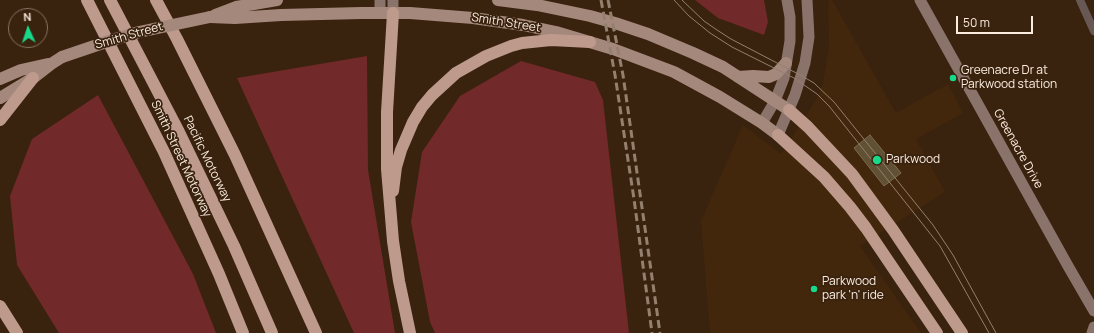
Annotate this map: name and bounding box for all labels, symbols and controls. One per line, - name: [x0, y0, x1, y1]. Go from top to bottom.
- north arrow: [8, 8, 48, 48]
- scale bar: [958, 8, 1035, 34]
- text: N: [23, 9, 32, 24]
- street label: Smith Street: [470, 10, 542, 36]
- text: 50 m: [963, 14, 990, 31]
- street label: Smith Street: [93, 19, 165, 53]
- place label: Greenacre Dr at Parkwood station: [961, 64, 1057, 92]
- marker: Greenacre Dr at Parkwood station: [948, 73, 958, 83]
- street label: Smith Street Motorway: [148, 98, 214, 220]
- street label: Greenacre Drive: [990, 107, 1046, 191]
- street label: Pacific Motorway: [180, 114, 234, 204]
- place label: Parkwood: [886, 153, 940, 167]
- marker: Parkwood: [871, 154, 883, 166]
- place label: Parkwood park 'n' ride: [822, 275, 884, 303]
- marker: Parkwood park 'n' ride: [809, 284, 819, 294]

